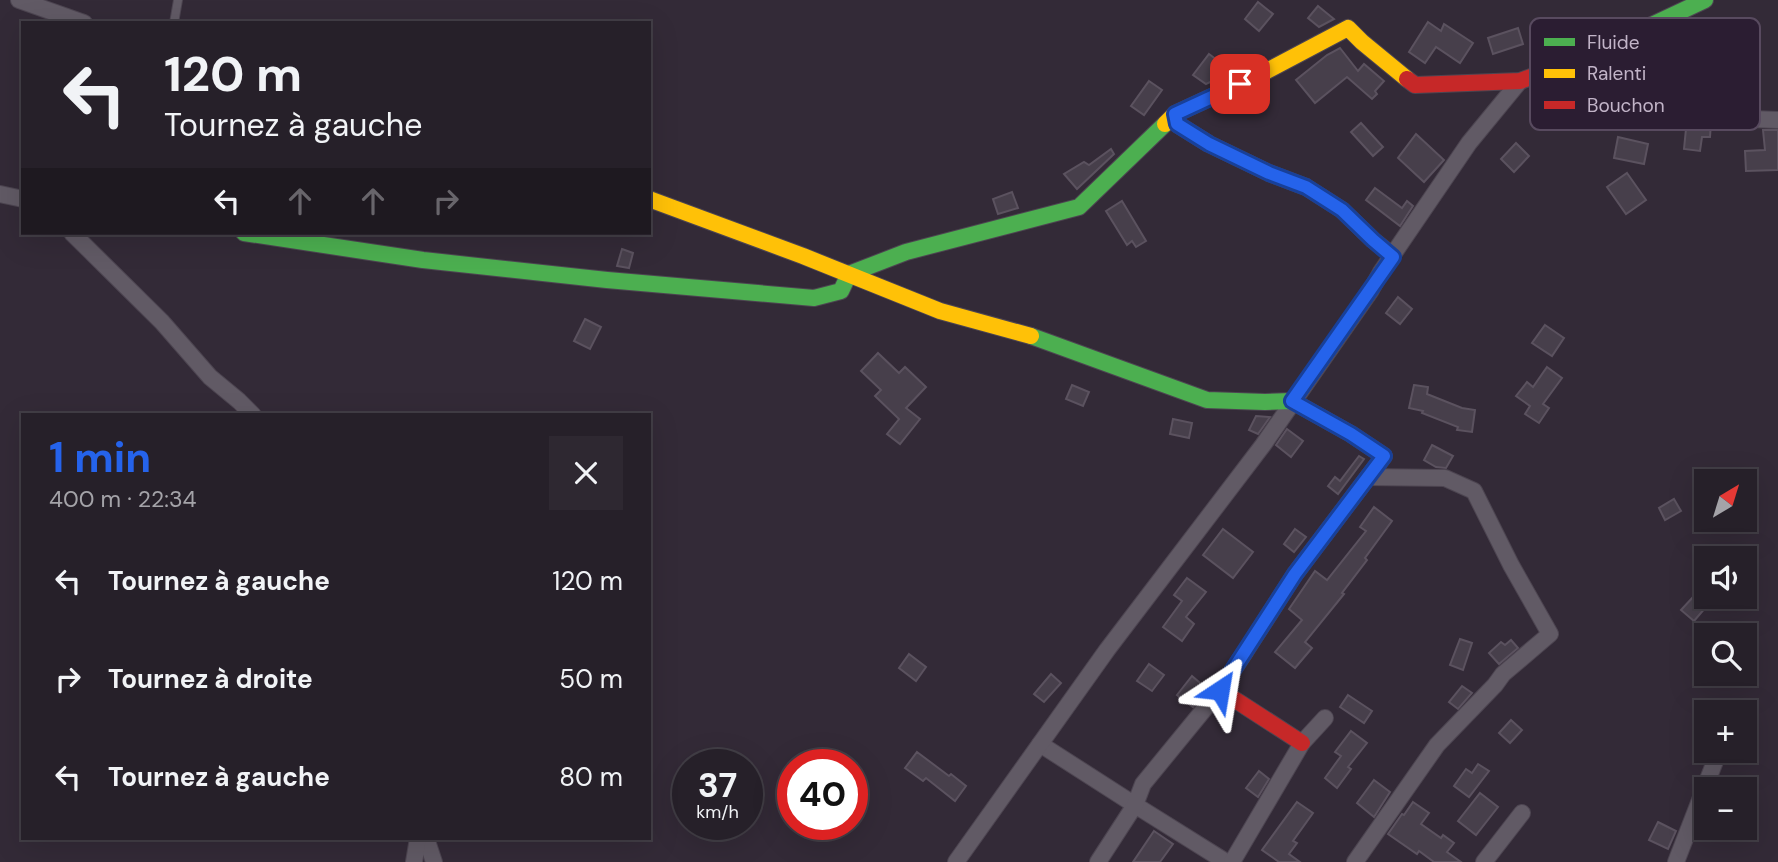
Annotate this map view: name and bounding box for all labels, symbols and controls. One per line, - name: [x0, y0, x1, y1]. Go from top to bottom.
- legend: [1530, 18, 1760, 130]
- text: Fluide: [1587, 30, 1640, 55]
- text: 120 m: [164, 42, 302, 106]
- icon: left: [49, 49, 140, 140]
- pin: [1210, 54, 1270, 114]
- text: Ralenti: [1587, 61, 1646, 86]
- icon: arrive: [1221, 65, 1259, 103]
- text: Bouchon: [1587, 93, 1665, 118]
- text: Tournez à gauche: [164, 104, 422, 146]
- icon: left: [208, 182, 246, 220]
- icon: ahead: [281, 182, 319, 220]
- icon: ahead: [354, 182, 392, 220]
- icon: right: [427, 182, 465, 220]
- text: 1 min: [49, 430, 151, 485]
- button: close: [549, 436, 623, 510]
- north arrow: [1694, 469, 1757, 532]
- map controls: [1694, 469, 1757, 840]
- text: 400 m · 22:34: [49, 484, 197, 514]
- button: sound: [1694, 546, 1757, 609]
- icon: left: [49, 562, 87, 600]
- text: Tournez à gauche: [108, 564, 330, 598]
- text: 120 m: [552, 564, 623, 598]
- button: search: [1694, 623, 1757, 686]
- position arrow: [1183, 653, 1257, 727]
- icon: right: [49, 660, 87, 698]
- text: Tournez à droite: [108, 662, 313, 696]
- text: 50 m: [559, 662, 623, 696]
- button: +: [1694, 700, 1757, 763]
- speed limit sign: 40: [777, 749, 868, 840]
- icon: left: [49, 758, 87, 796]
- text: Tournez à gauche: [108, 760, 330, 794]
- text: 80 m: [559, 760, 623, 794]
- text: 37: [698, 762, 737, 808]
- button: −: [1694, 777, 1757, 840]
- text: km/h: [696, 800, 739, 824]

